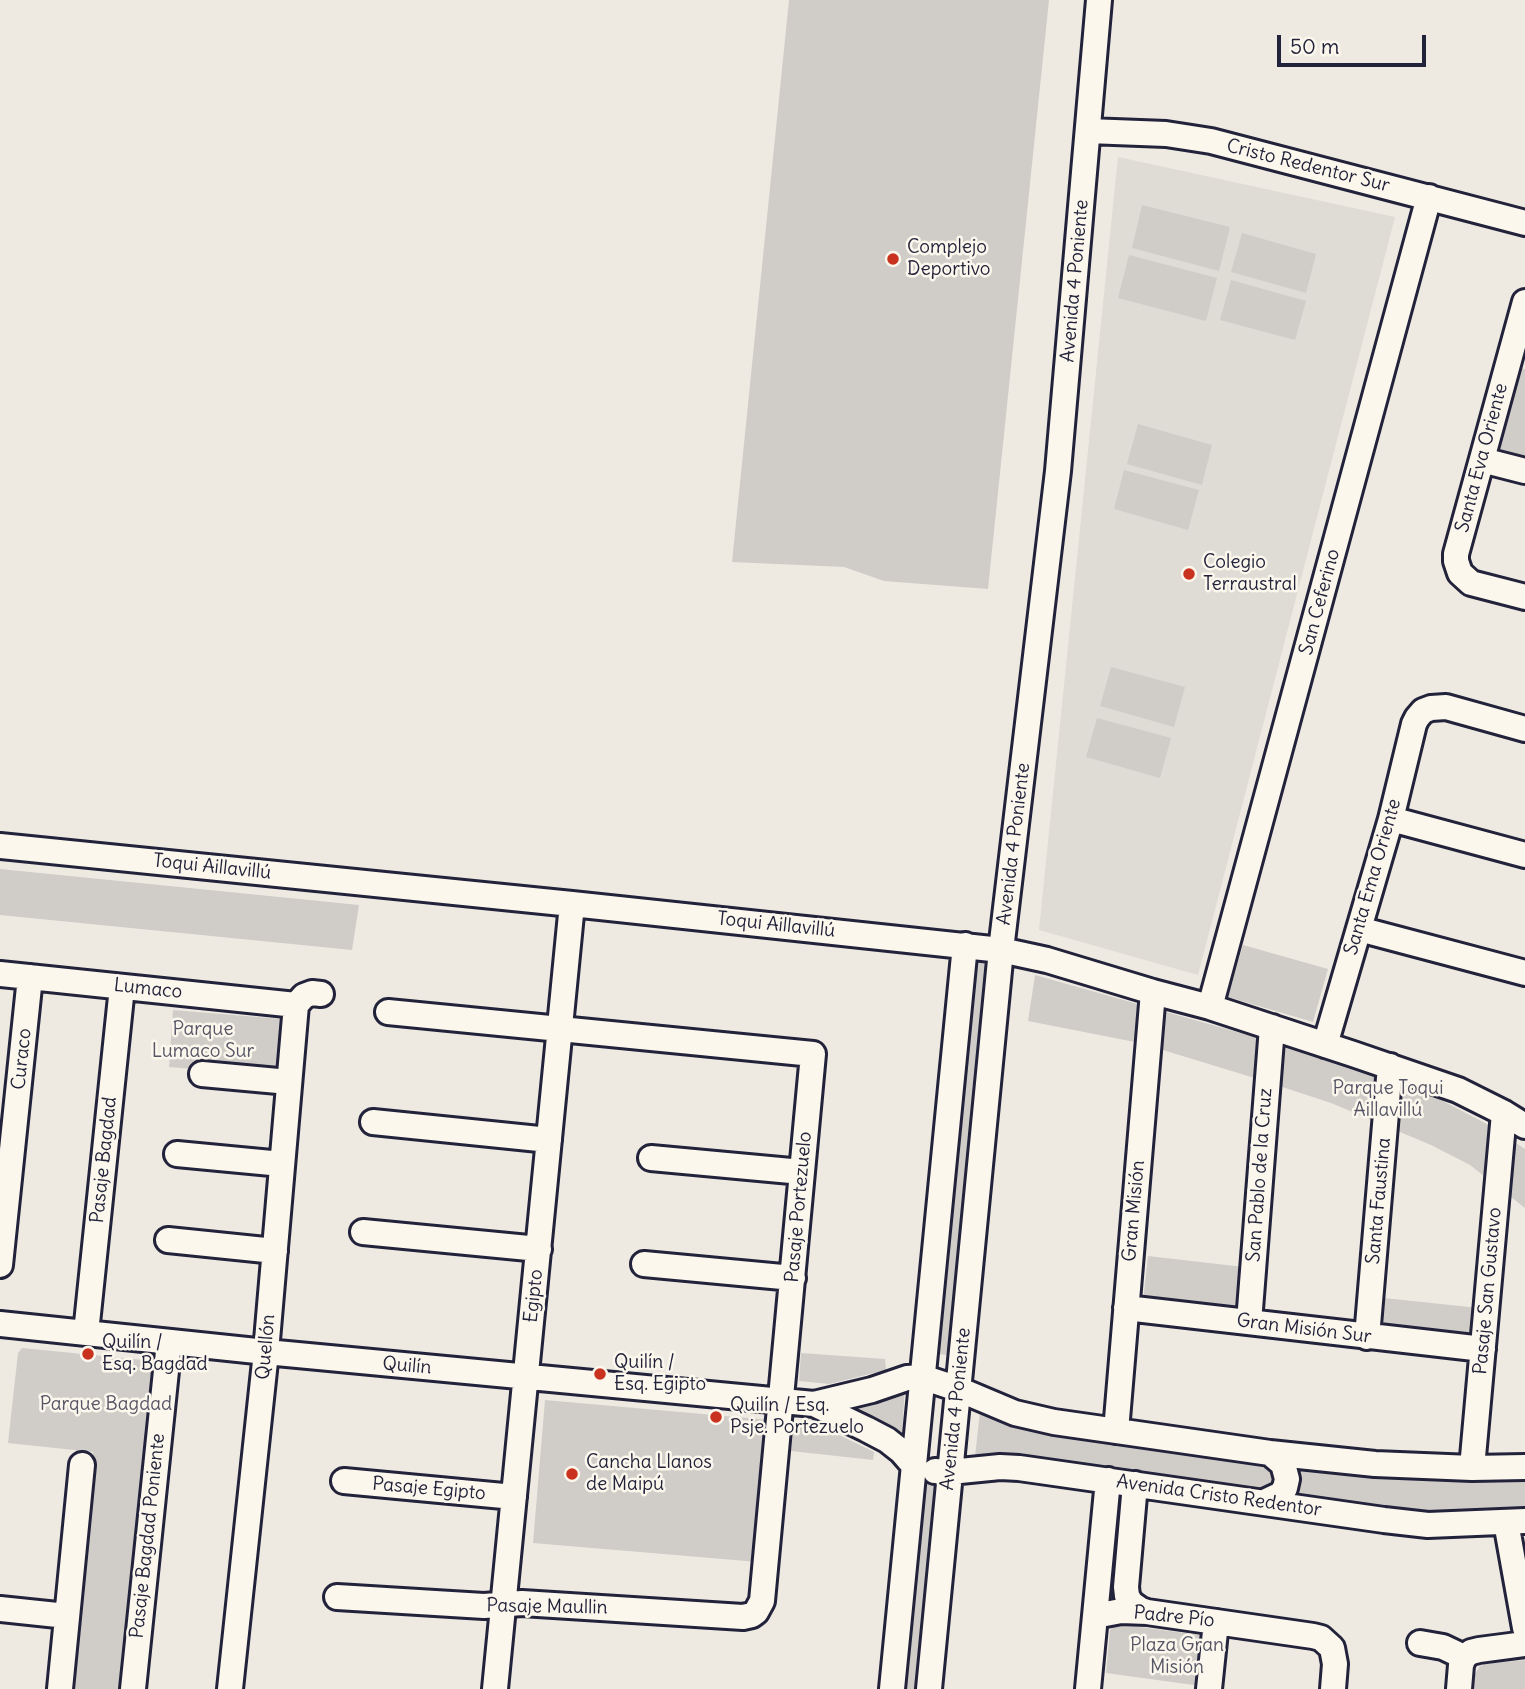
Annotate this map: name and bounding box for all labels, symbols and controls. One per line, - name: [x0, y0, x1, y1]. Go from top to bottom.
- scale bar: [1280, 21, 1429, 65]
- text: 50 m: [1290, 33, 1339, 60]
- street label: Cristo Redentor Sur: [1224, 135, 1392, 197]
- street label: Avenida 4 Poniente: [1057, 199, 1093, 363]
- place label: Complejo Deportivo: [907, 237, 991, 281]
- marker: Complejo Deportivo: [885, 251, 901, 267]
- street label: Santa Eva Oriente: [1451, 381, 1513, 535]
- street label: San Ceferino: [1295, 546, 1345, 658]
- place label: Colegio Terraustral: [1203, 552, 1297, 596]
- marker: Colegio Terraustral: [1181, 566, 1197, 582]
- street label: Avenida 4 Poniente: [993, 762, 1035, 926]
- street label: Santa Ema Oriente: [1340, 796, 1406, 958]
- street label: Toqui Aillavillú: [152, 849, 272, 885]
- street label: Toqui Aillavillú: [716, 907, 836, 943]
- street label: Lumaco: [113, 974, 183, 1004]
- park label: Parque Lumaco Sur: [152, 1019, 254, 1063]
- street label: Curaco: [7, 1027, 37, 1091]
- park label: Parque Toqui Aillavillú: [1333, 1078, 1443, 1122]
- street label: San Pablo de la Cruz: [1243, 1087, 1277, 1263]
- street label: Pasaje Bagdad: [86, 1096, 122, 1224]
- street label: Pasaje Portezuelo: [781, 1131, 817, 1283]
- street label: Santa Faustina: [1362, 1137, 1396, 1265]
- street label: Gran Misión: [1118, 1159, 1150, 1263]
- street label: Pasaje San Gustavo: [1469, 1206, 1507, 1376]
- street label: Egipto: [520, 1268, 548, 1324]
- street label: Gran Misión Sur: [1235, 1309, 1373, 1349]
- street label: Quellón: [252, 1313, 280, 1381]
- street label: Avenida 4 Poniente: [936, 1327, 976, 1491]
- place label: Quilín / Esq. Bagdad: [102, 1332, 208, 1376]
- marker: Quilín / Esq. Bagdad: [80, 1346, 96, 1362]
- street label: Quilín: [382, 1352, 432, 1380]
- place label: Quilín / Esq. Egipto: [614, 1352, 706, 1396]
- marker: Quilín / Esq. Egipto: [592, 1366, 608, 1382]
- park label: Parque Bagdad: [40, 1394, 172, 1416]
- place label: Quilín / Esq. Psje. Portezuelo: [730, 1395, 864, 1439]
- marker: Quilín / Esq. Psje. Portezuelo: [708, 1409, 724, 1425]
- street label: Pasaje Bagdad Poniente: [126, 1432, 170, 1640]
- place label: Cancha Llanos de Maipú: [586, 1452, 712, 1496]
- marker: Cancha Llanos de Maipú: [564, 1466, 580, 1482]
- street label: Avenida Cristo Redentor: [1115, 1470, 1323, 1522]
- street label: Pasaje Egipto: [371, 1473, 487, 1505]
- street label: Pasaje Maullin: [486, 1595, 608, 1619]
- street label: Padre Pío: [1132, 1601, 1216, 1633]
- park label: Plaza Gran Misión: [1130, 1635, 1224, 1679]

